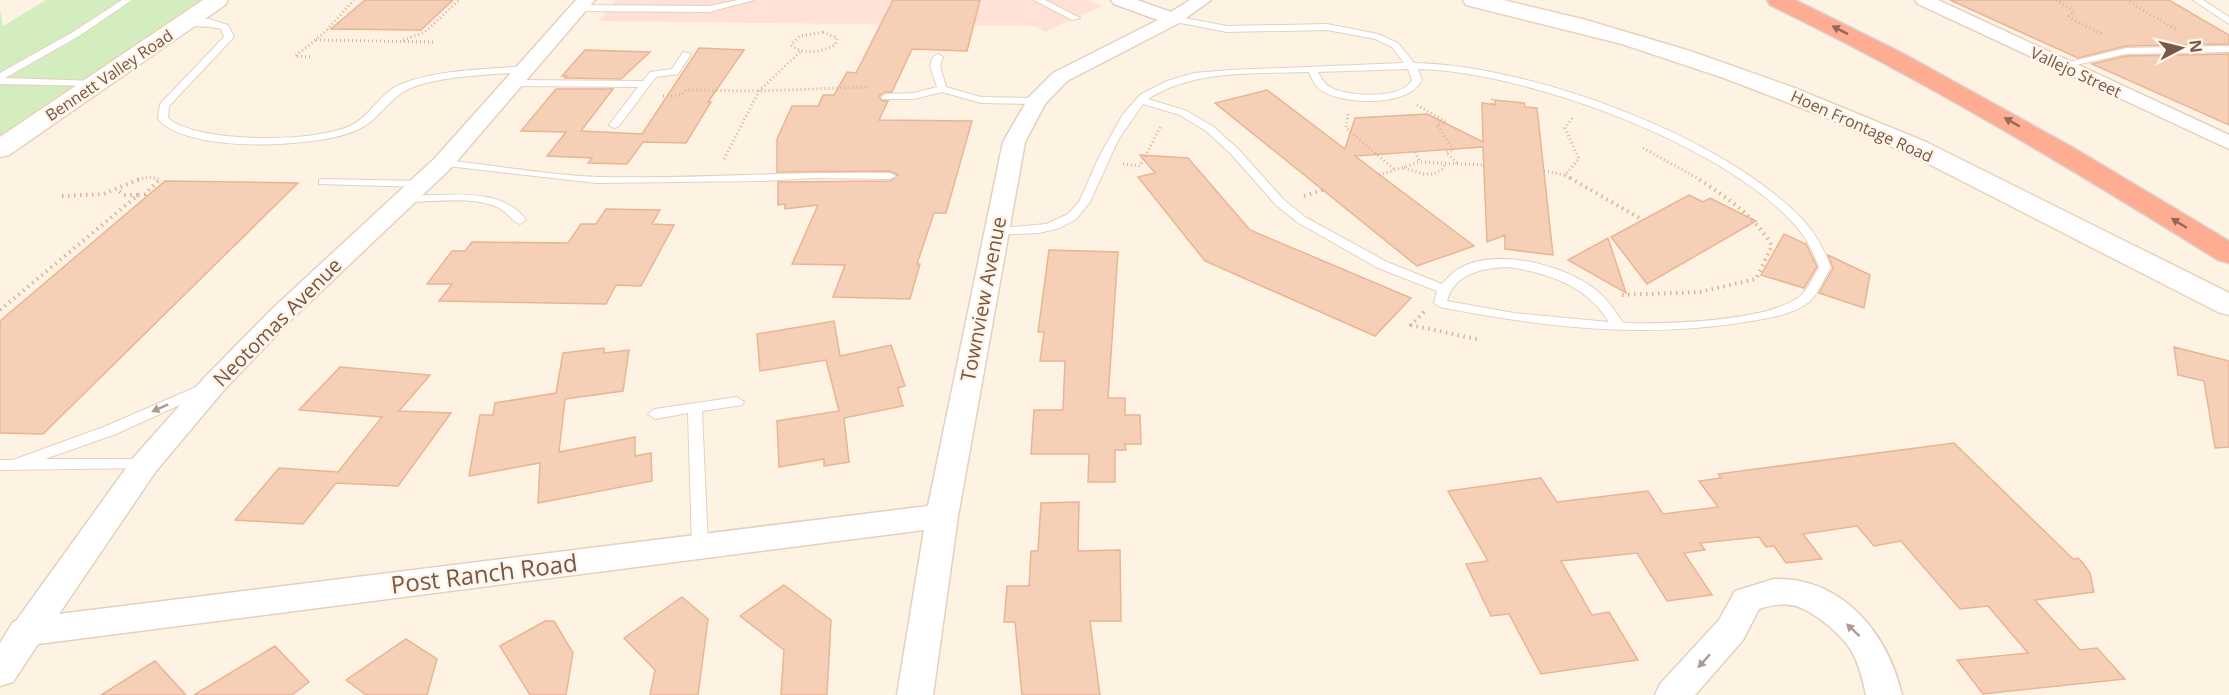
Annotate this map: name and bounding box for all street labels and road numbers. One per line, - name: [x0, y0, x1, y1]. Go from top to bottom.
- street label: Bennett Valley Road: [41, 24, 177, 126]
- street label: Vallejo Street: [2027, 41, 2125, 103]
- street label: Hoen Frontage Road: [1788, 85, 1936, 167]
- street label: Townview Avenue: [954, 214, 1012, 384]
- street label: Neotomas Avenue: [207, 252, 347, 392]
- street label: Post Ranch Road: [389, 545, 579, 601]

